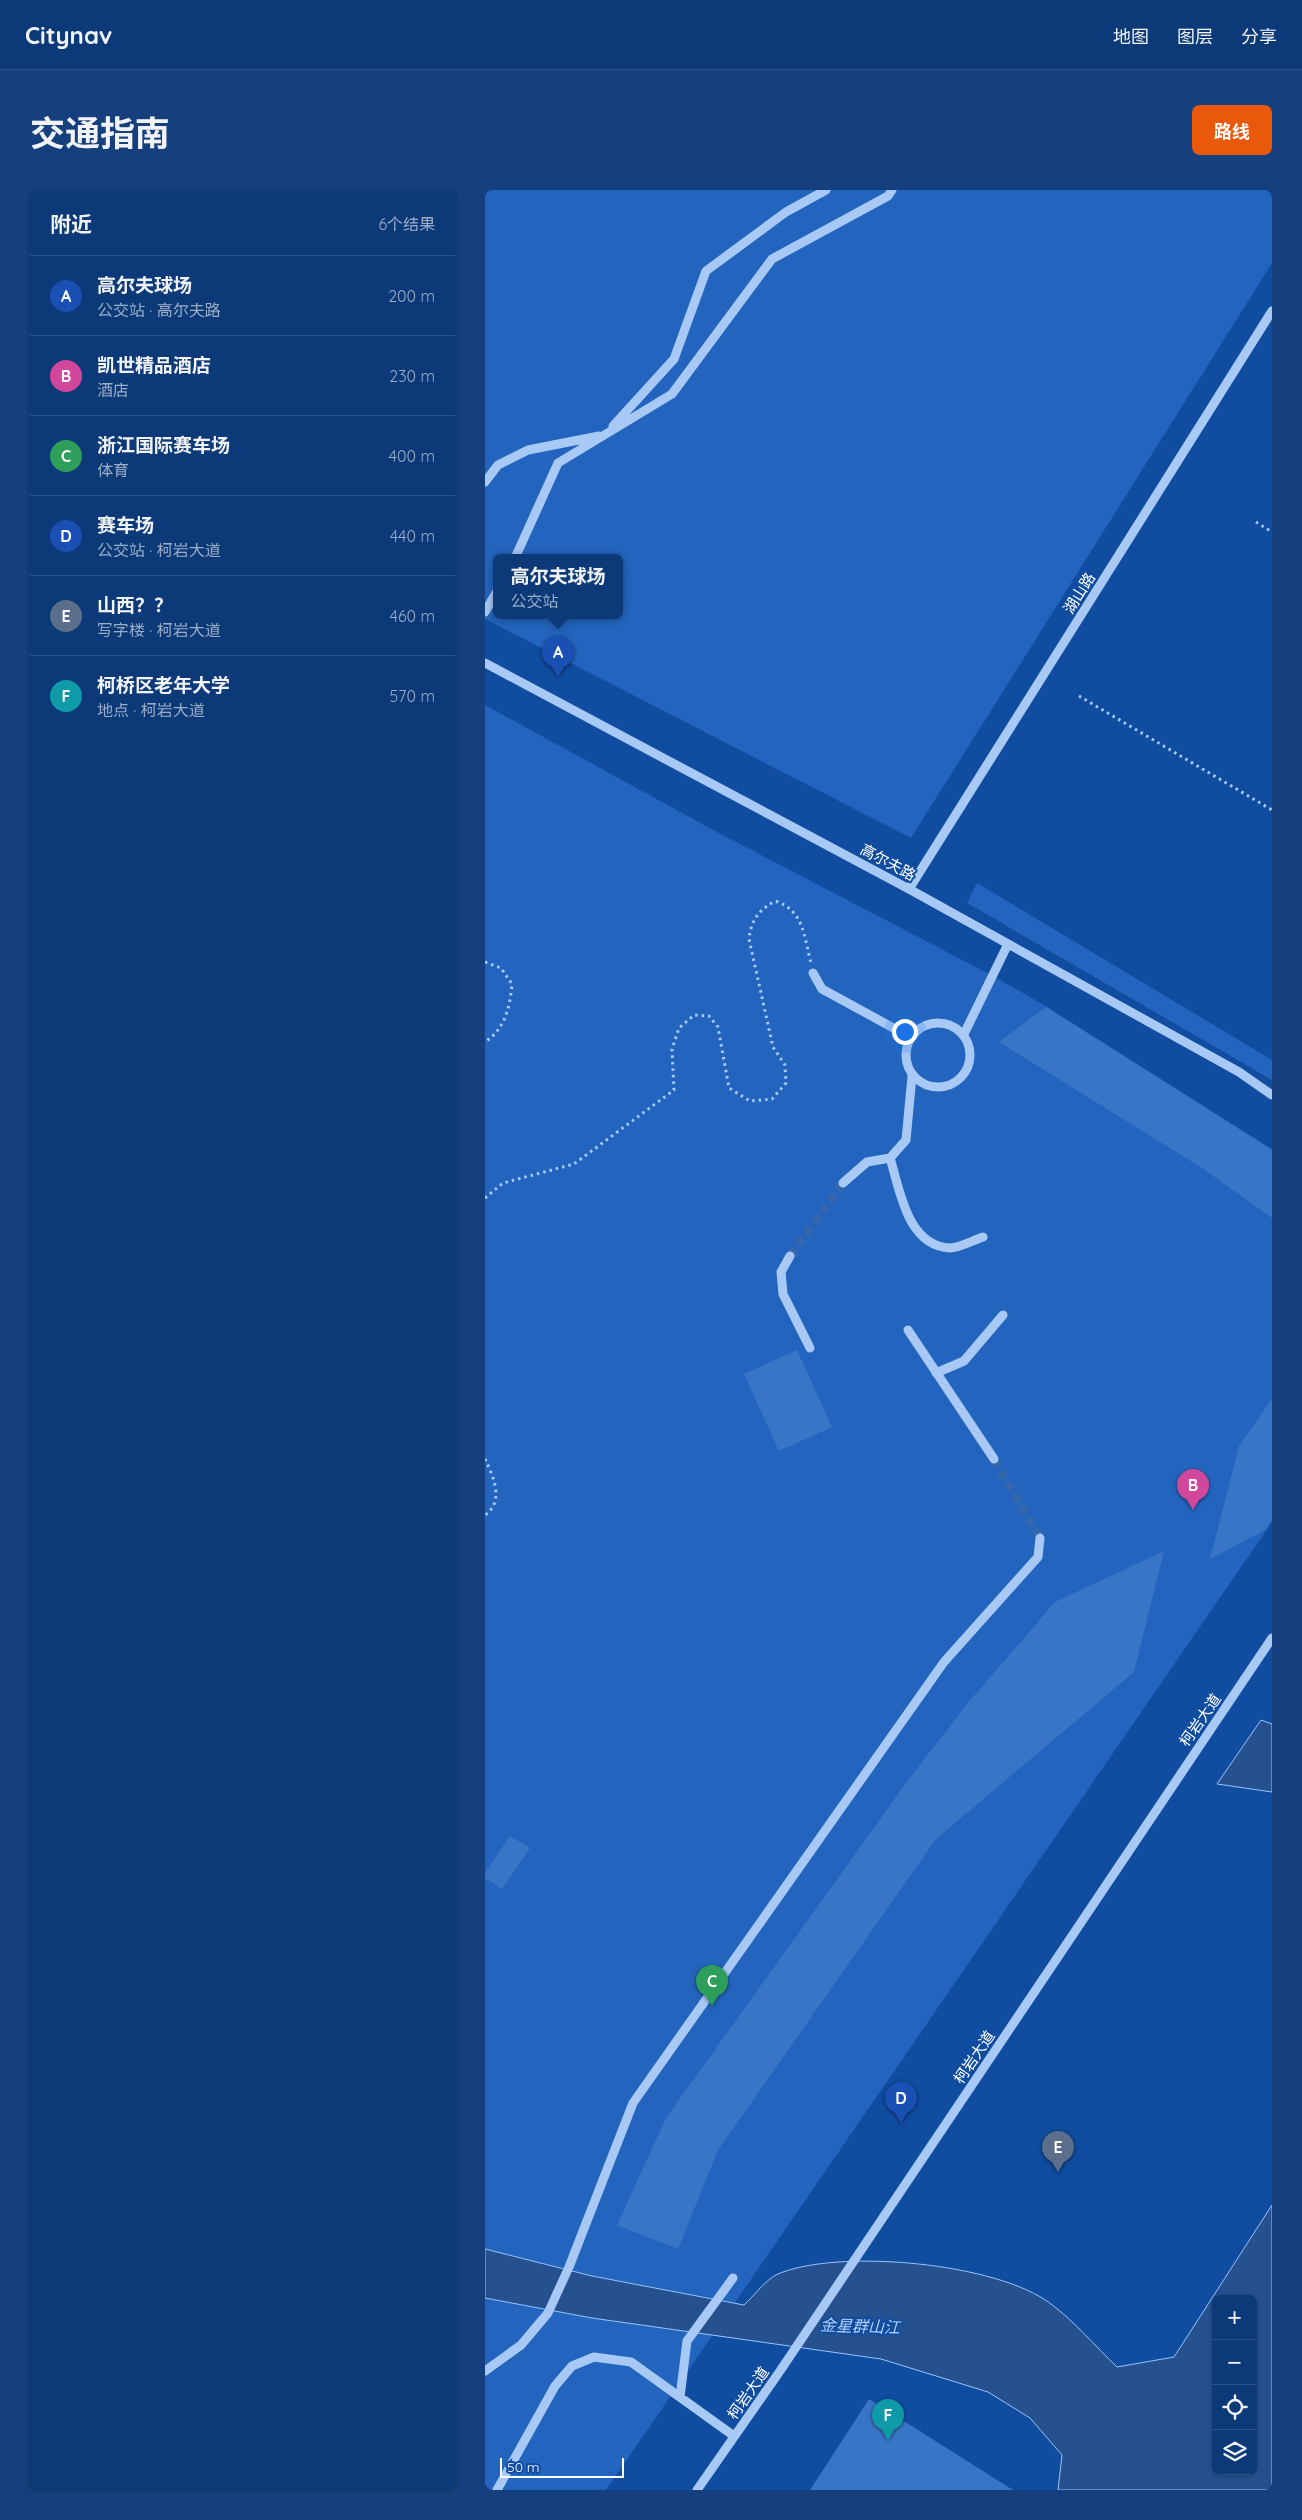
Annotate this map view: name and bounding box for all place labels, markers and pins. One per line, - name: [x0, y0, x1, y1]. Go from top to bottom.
- pin: A: [542, 636, 574, 677]
- pin: B: [1177, 1469, 1209, 1510]
- pin: C: [696, 1965, 728, 2006]
- pin: D: [885, 2082, 917, 2123]
- pin: E: [1042, 2131, 1074, 2172]
- pin: F: [872, 2399, 904, 2440]

